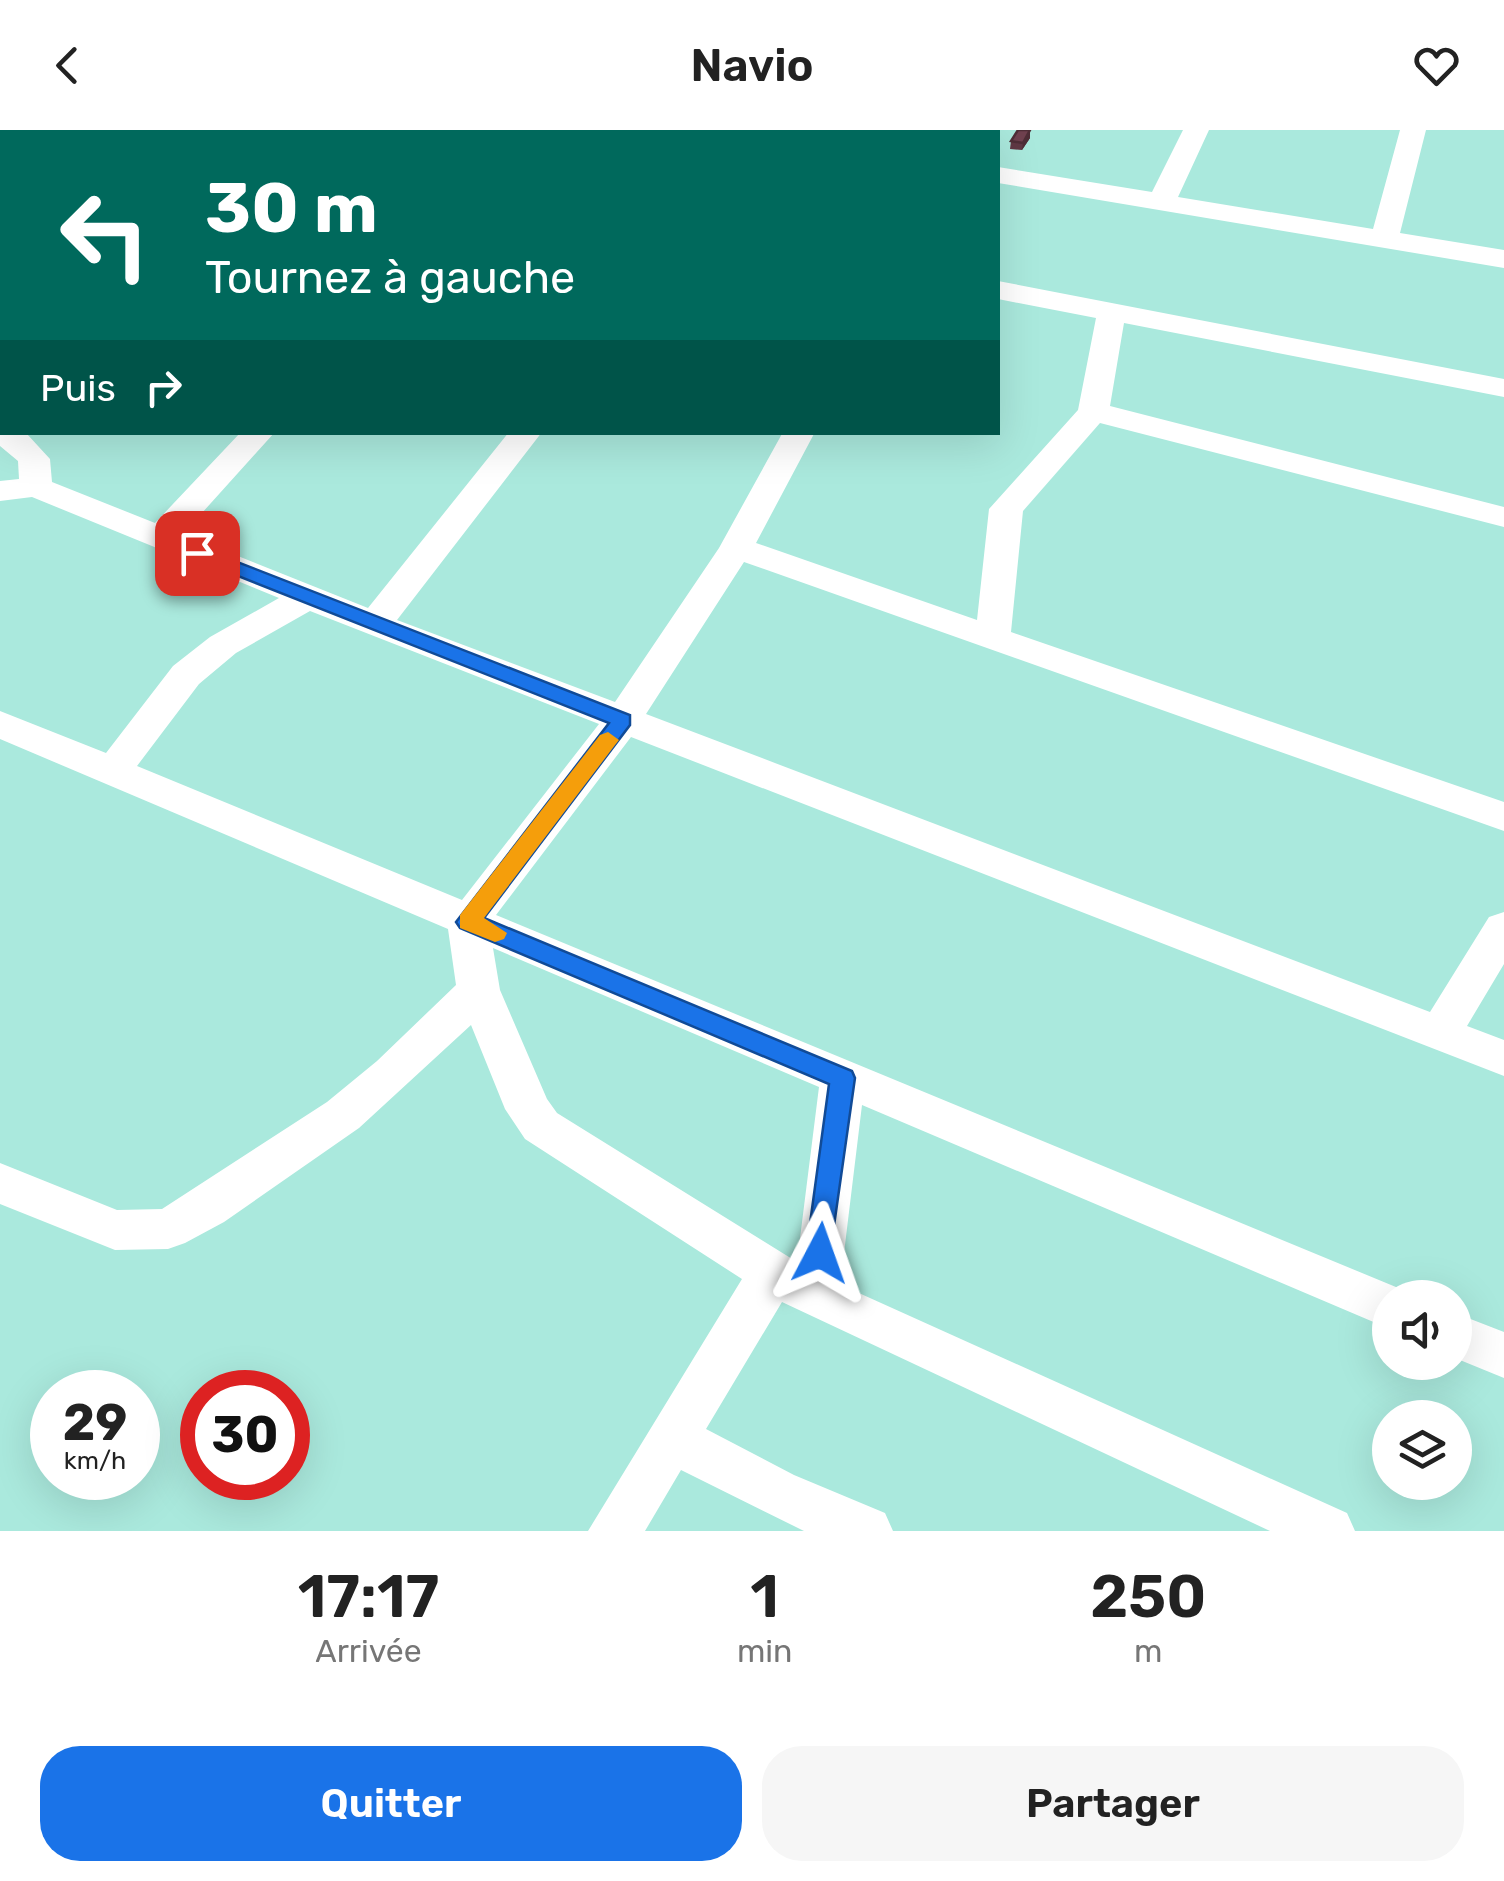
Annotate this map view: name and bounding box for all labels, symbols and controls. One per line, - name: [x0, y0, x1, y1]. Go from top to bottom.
- icon: back: [40, 38, 95, 93]
- icon: heart: [1409, 38, 1464, 93]
- text: Navio: [690, 39, 814, 92]
- text: 30 m: [205, 167, 378, 250]
- icon: left: [40, 170, 170, 300]
- text: Tournez à gauche: [205, 251, 575, 304]
- icon: right: [136, 360, 191, 415]
- text: Puis: [40, 365, 116, 411]
- pin: [155, 511, 240, 596]
- icon: arrive: [170, 526, 225, 581]
- position arrow: [768, 1201, 872, 1305]
- map controls: [1372, 1280, 1472, 1500]
- button: sound: [1372, 1280, 1472, 1380]
- speed limit sign: 30: [180, 1370, 310, 1500]
- text: 29: [63, 1393, 127, 1453]
- button: layers: [1372, 1400, 1472, 1500]
- text: km/h: [64, 1446, 126, 1475]
- text: 17:17: [298, 1561, 439, 1632]
- text: 1: [750, 1561, 779, 1632]
- text: 250: [1090, 1561, 1206, 1632]
- text: Arrivée: [315, 1632, 422, 1670]
- text: min: [737, 1632, 792, 1670]
- text: m: [1134, 1632, 1162, 1670]
- button: Quitter: [40, 1746, 742, 1861]
- button: Partager: [762, 1746, 1464, 1861]

